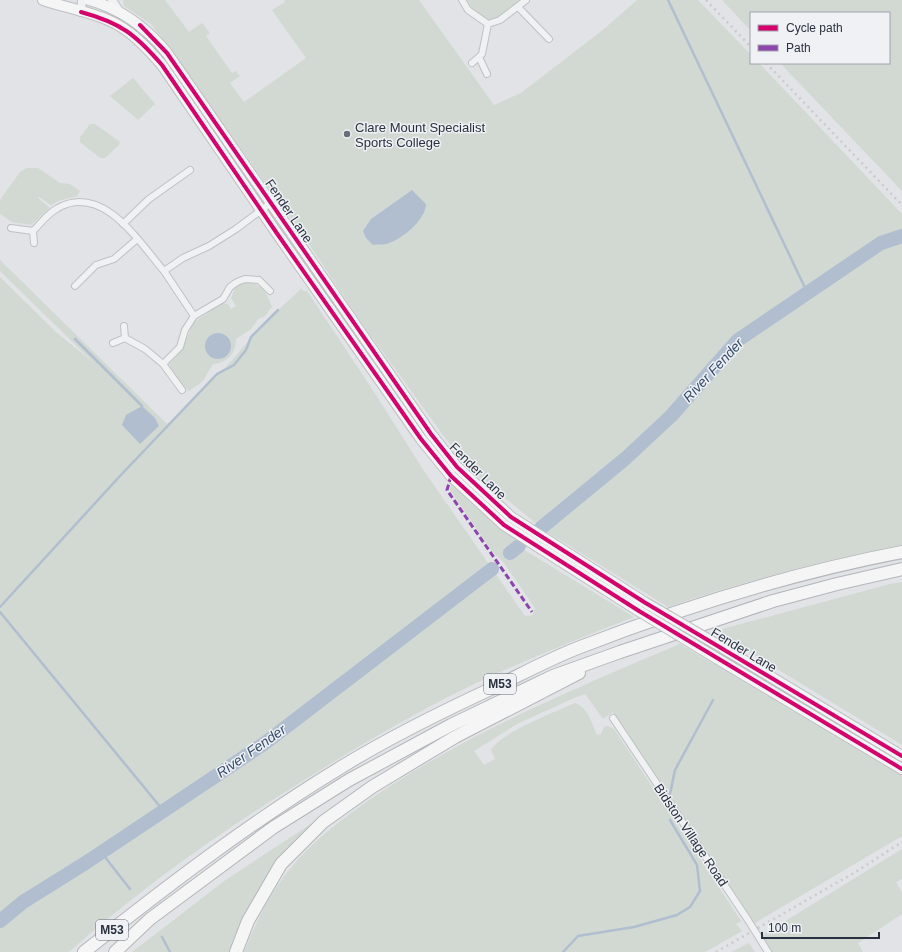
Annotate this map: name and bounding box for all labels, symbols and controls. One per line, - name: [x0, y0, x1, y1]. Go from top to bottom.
- legend: [750, 12, 890, 64]
- text: Cycle path: [786, 21, 843, 35]
- text: Path: [786, 41, 811, 55]
- place label: Clare Mount Specialist Sports College: [355, 120, 485, 150]
- marker: Clare Mount Specialist Sports College: [342, 129, 352, 139]
- street label: Fender Lane: [262, 176, 316, 246]
- water label: River Fender: [680, 334, 747, 405]
- street label: Fender Lane: [447, 440, 509, 502]
- street label: Fender Lane: [709, 625, 779, 675]
- road number: M53: [484, 674, 516, 694]
- water label: River Fender: [213, 720, 290, 781]
- street label: Bidston Village Road: [651, 781, 731, 889]
- scale bar: [762, 914, 879, 940]
- road number: M53: [96, 920, 128, 940]
- text: 100 m: [768, 921, 801, 935]

